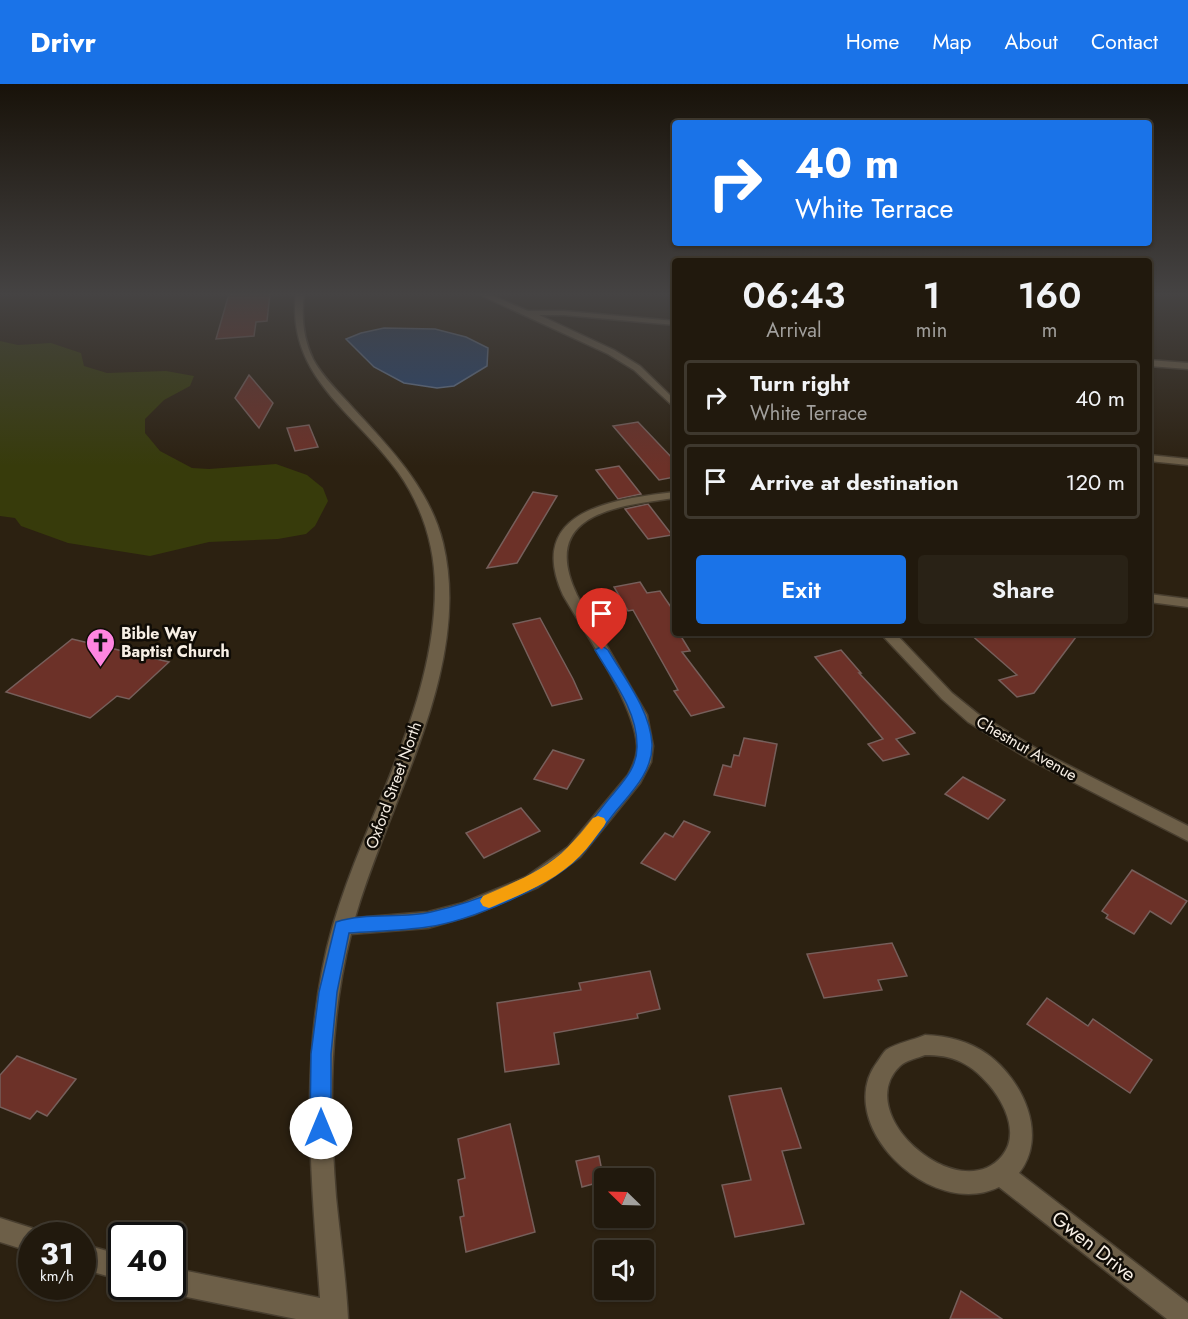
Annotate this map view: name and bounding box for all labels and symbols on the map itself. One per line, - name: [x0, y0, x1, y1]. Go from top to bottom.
- pin: [576, 588, 627, 650]
- place label: Bible Way Baptist Church: [121, 622, 230, 663]
- church icon: Bible Way Baptist Church: [84, 626, 116, 668]
- street label: Chestnut Avenue: [972, 710, 1082, 787]
- street label: Oxford Street North: [360, 718, 427, 852]
- position arrow: [289, 1096, 353, 1160]
- north arrow: [594, 1168, 654, 1228]
- street label: Gwen Drive: [1045, 1204, 1142, 1289]
- speed limit sign: 40: [108, 1222, 186, 1300]

